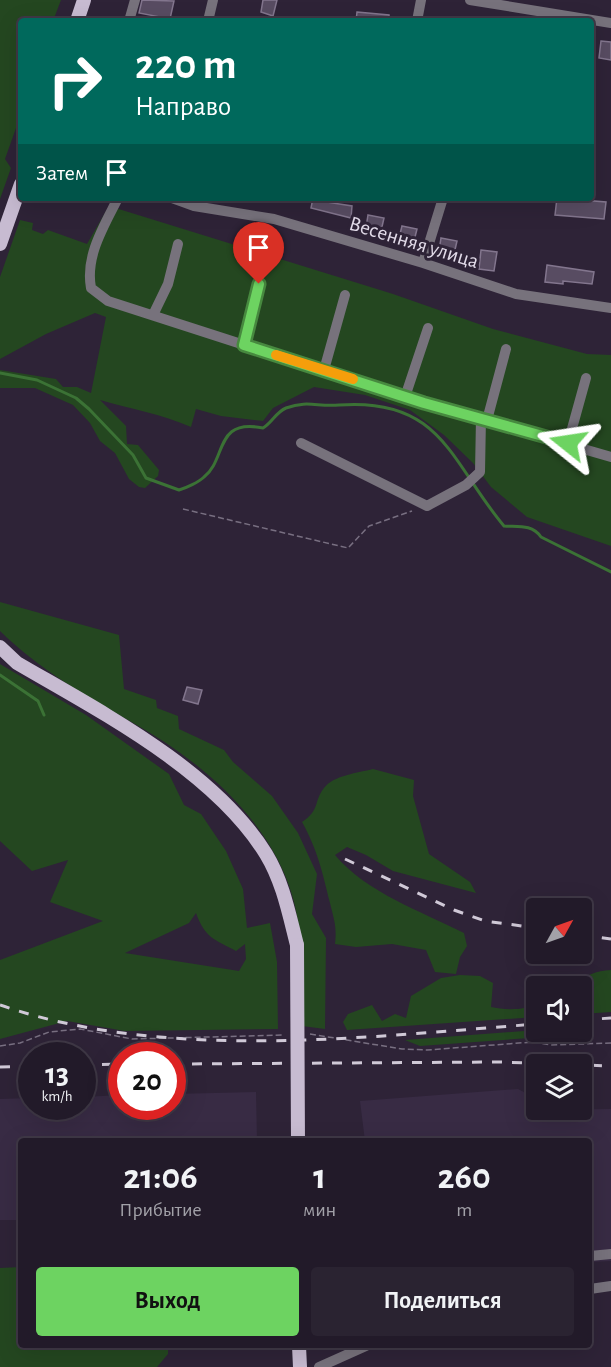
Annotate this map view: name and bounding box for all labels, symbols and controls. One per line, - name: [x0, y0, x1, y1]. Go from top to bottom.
- icon: right: [36, 42, 114, 120]
- text: 220 m: [135, 44, 237, 86]
- text: Направо: [135, 93, 231, 120]
- icon: arrive: [100, 156, 133, 189]
- text: Затем: [36, 162, 88, 184]
- street label: Весенняя улица: [347, 213, 482, 272]
- pin: [233, 222, 284, 284]
- icon: arrive: [242, 231, 275, 264]
- position arrow: [536, 411, 600, 475]
- north arrow: [526, 898, 592, 964]
- map controls: [526, 898, 592, 1120]
- button: sound: [526, 976, 592, 1042]
- speed limit sign: 20: [108, 1042, 186, 1120]
- button: layers: [526, 1054, 592, 1120]
- text: 13: [45, 1059, 69, 1089]
- text: km/h: [42, 1089, 72, 1104]
- text: 21:06: [123, 1159, 198, 1195]
- text: 1: [313, 1159, 326, 1195]
- text: 260: [438, 1159, 491, 1195]
- text: Прибытие: [119, 1200, 202, 1220]
- text: мин: [303, 1200, 336, 1220]
- text: m: [456, 1200, 472, 1220]
- button: Выход: [36, 1267, 299, 1336]
- button: Поделиться: [311, 1267, 574, 1336]

